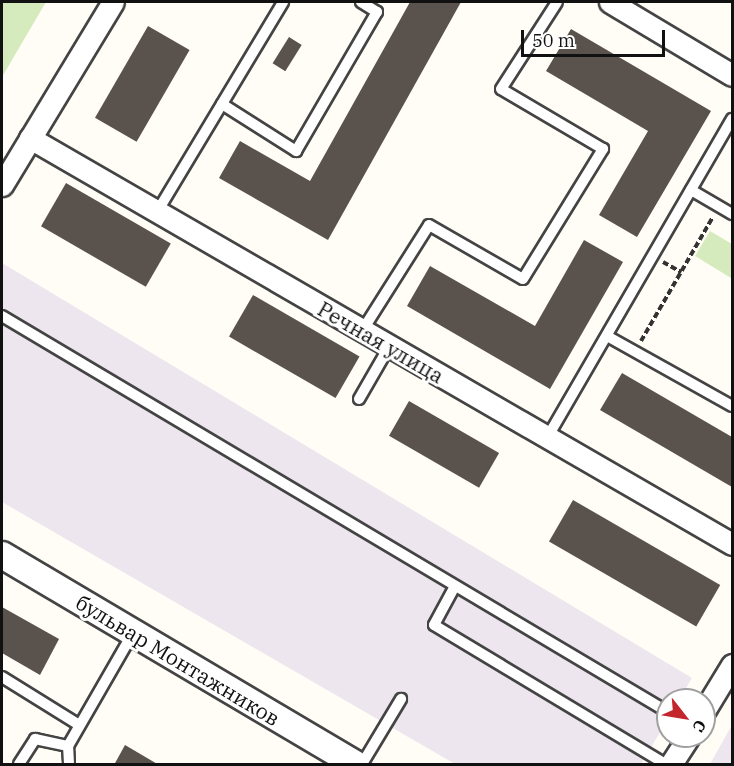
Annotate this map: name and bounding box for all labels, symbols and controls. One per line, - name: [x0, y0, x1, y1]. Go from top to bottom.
- scale bar: [524, 18, 668, 56]
- text: 50 m: [532, 29, 575, 52]
- street label: Речная улица: [313, 296, 449, 388]
- street label: бульвар Монтажников: [72, 589, 284, 731]
- north arrow: [656, 688, 716, 748]
- text: С: [688, 717, 711, 736]

